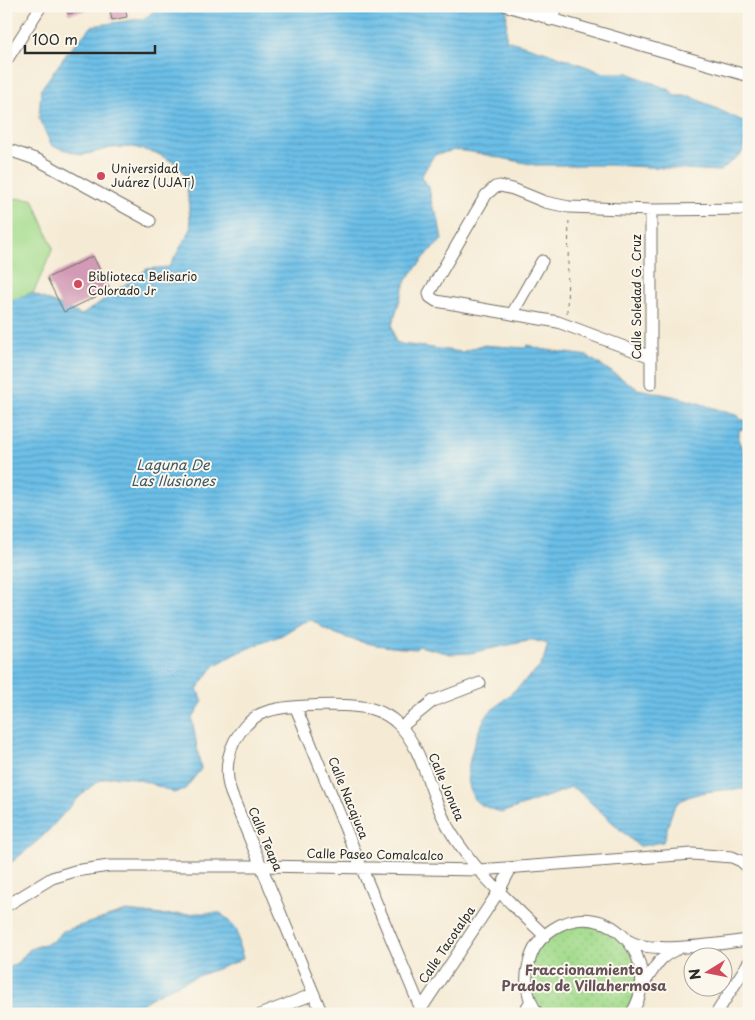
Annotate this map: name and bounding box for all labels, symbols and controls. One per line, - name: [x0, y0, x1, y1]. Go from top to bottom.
- scale bar: [25, 22, 155, 54]
- text: 100 m: [32, 27, 78, 50]
- place label: Universidad Juárez (UJAT): [111, 159, 195, 191]
- marker: Universidad Juárez (UJAT): [95, 170, 107, 182]
- street label: Calle Soledad G. Cruz: [627, 234, 645, 360]
- place label: Biblioteca Belisario Colorado Jr: [88, 267, 198, 299]
- marker: Biblioteca Belisario Colorado Jr: [72, 278, 84, 290]
- water label: Laguna De Las Ilusiones: [131, 454, 217, 491]
- street label: Calle Jonuta: [425, 750, 470, 824]
- street label: Calle Nacajuca: [324, 754, 374, 842]
- street label: Calle Teapa: [244, 804, 288, 874]
- street label: Calle Paseo Comalcalco: [306, 844, 444, 864]
- street label: Calle Tacotalpa: [414, 902, 479, 987]
- north arrow: [682, 948, 732, 998]
- district label: Fraccionamiento Prados de Villahermosa: [501, 959, 667, 996]
- text: N: [683, 967, 706, 982]

